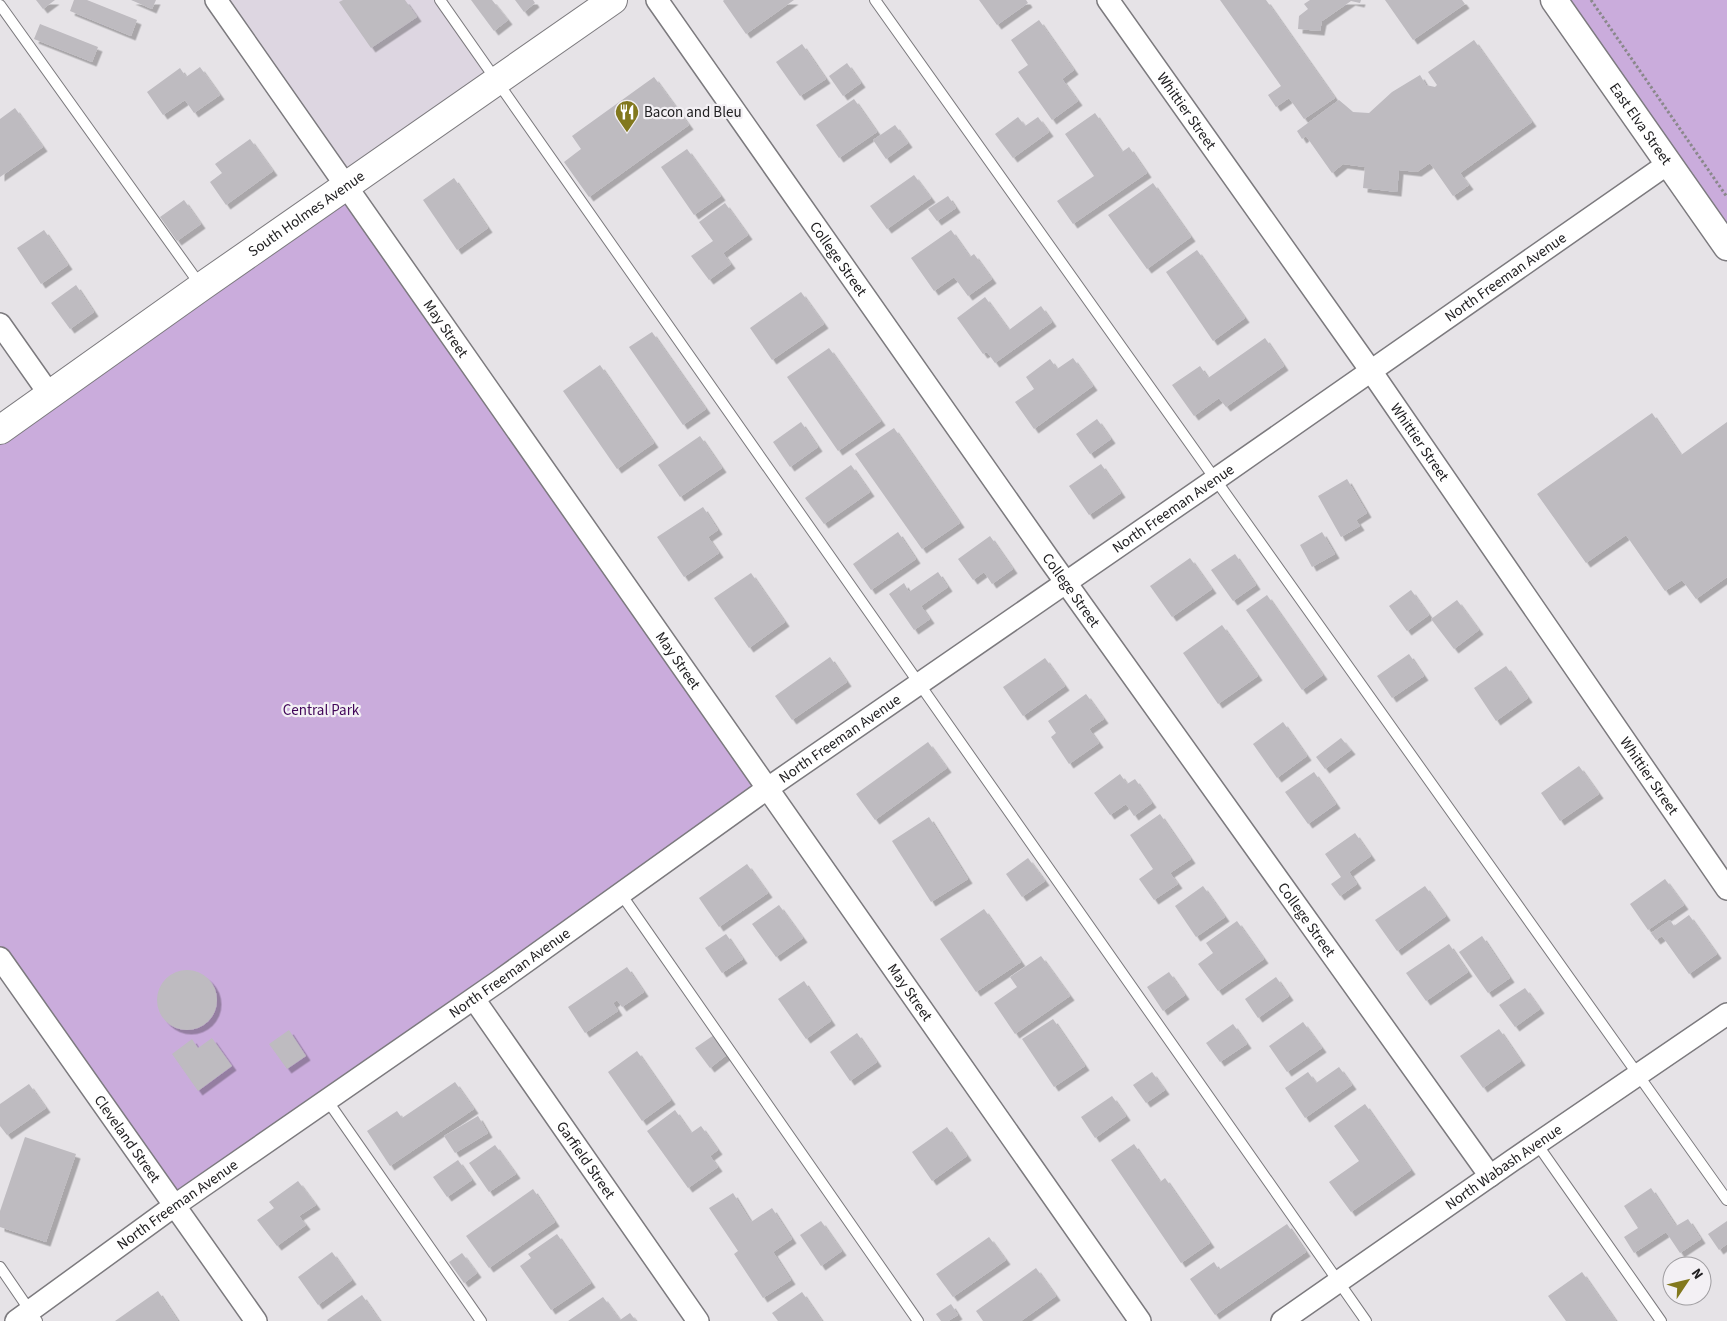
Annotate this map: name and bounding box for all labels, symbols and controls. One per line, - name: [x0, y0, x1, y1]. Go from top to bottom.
- street label: Whittier Street: [1151, 68, 1221, 154]
- street label: East Elva Street: [1604, 79, 1676, 169]
- restaurant icon: Bacon and Bleu: [614, 99, 640, 133]
- place label: Bacon and Bleu: [644, 102, 742, 123]
- street label: South Holmes Avenue: [244, 166, 369, 262]
- street label: College Street: [804, 217, 872, 301]
- street label: North Freeman Avenue: [1441, 228, 1571, 327]
- street label: May Street: [418, 296, 473, 362]
- street label: Whittier Street: [1385, 399, 1454, 486]
- street label: North Freeman Avenue: [1108, 459, 1239, 558]
- street label: College Street: [1037, 549, 1105, 632]
- street label: May Street: [650, 628, 705, 694]
- street label: North Freeman Avenue: [775, 689, 905, 788]
- park label: Central Park: [283, 700, 360, 721]
- street label: Whittier Street: [1615, 733, 1683, 819]
- street label: College Street: [1272, 878, 1340, 961]
- street label: North Freeman Avenue: [445, 923, 575, 1023]
- street label: May Street: [882, 960, 937, 1026]
- street label: Cleveland Street: [89, 1091, 165, 1187]
- street label: Garfield Street: [551, 1117, 620, 1203]
- street label: North Wabash Avenue: [1441, 1119, 1567, 1215]
- street label: North Freeman Avenue: [113, 1155, 242, 1255]
- north arrow: [1662, 1256, 1712, 1306]
- text: N: [1686, 1265, 1708, 1284]

